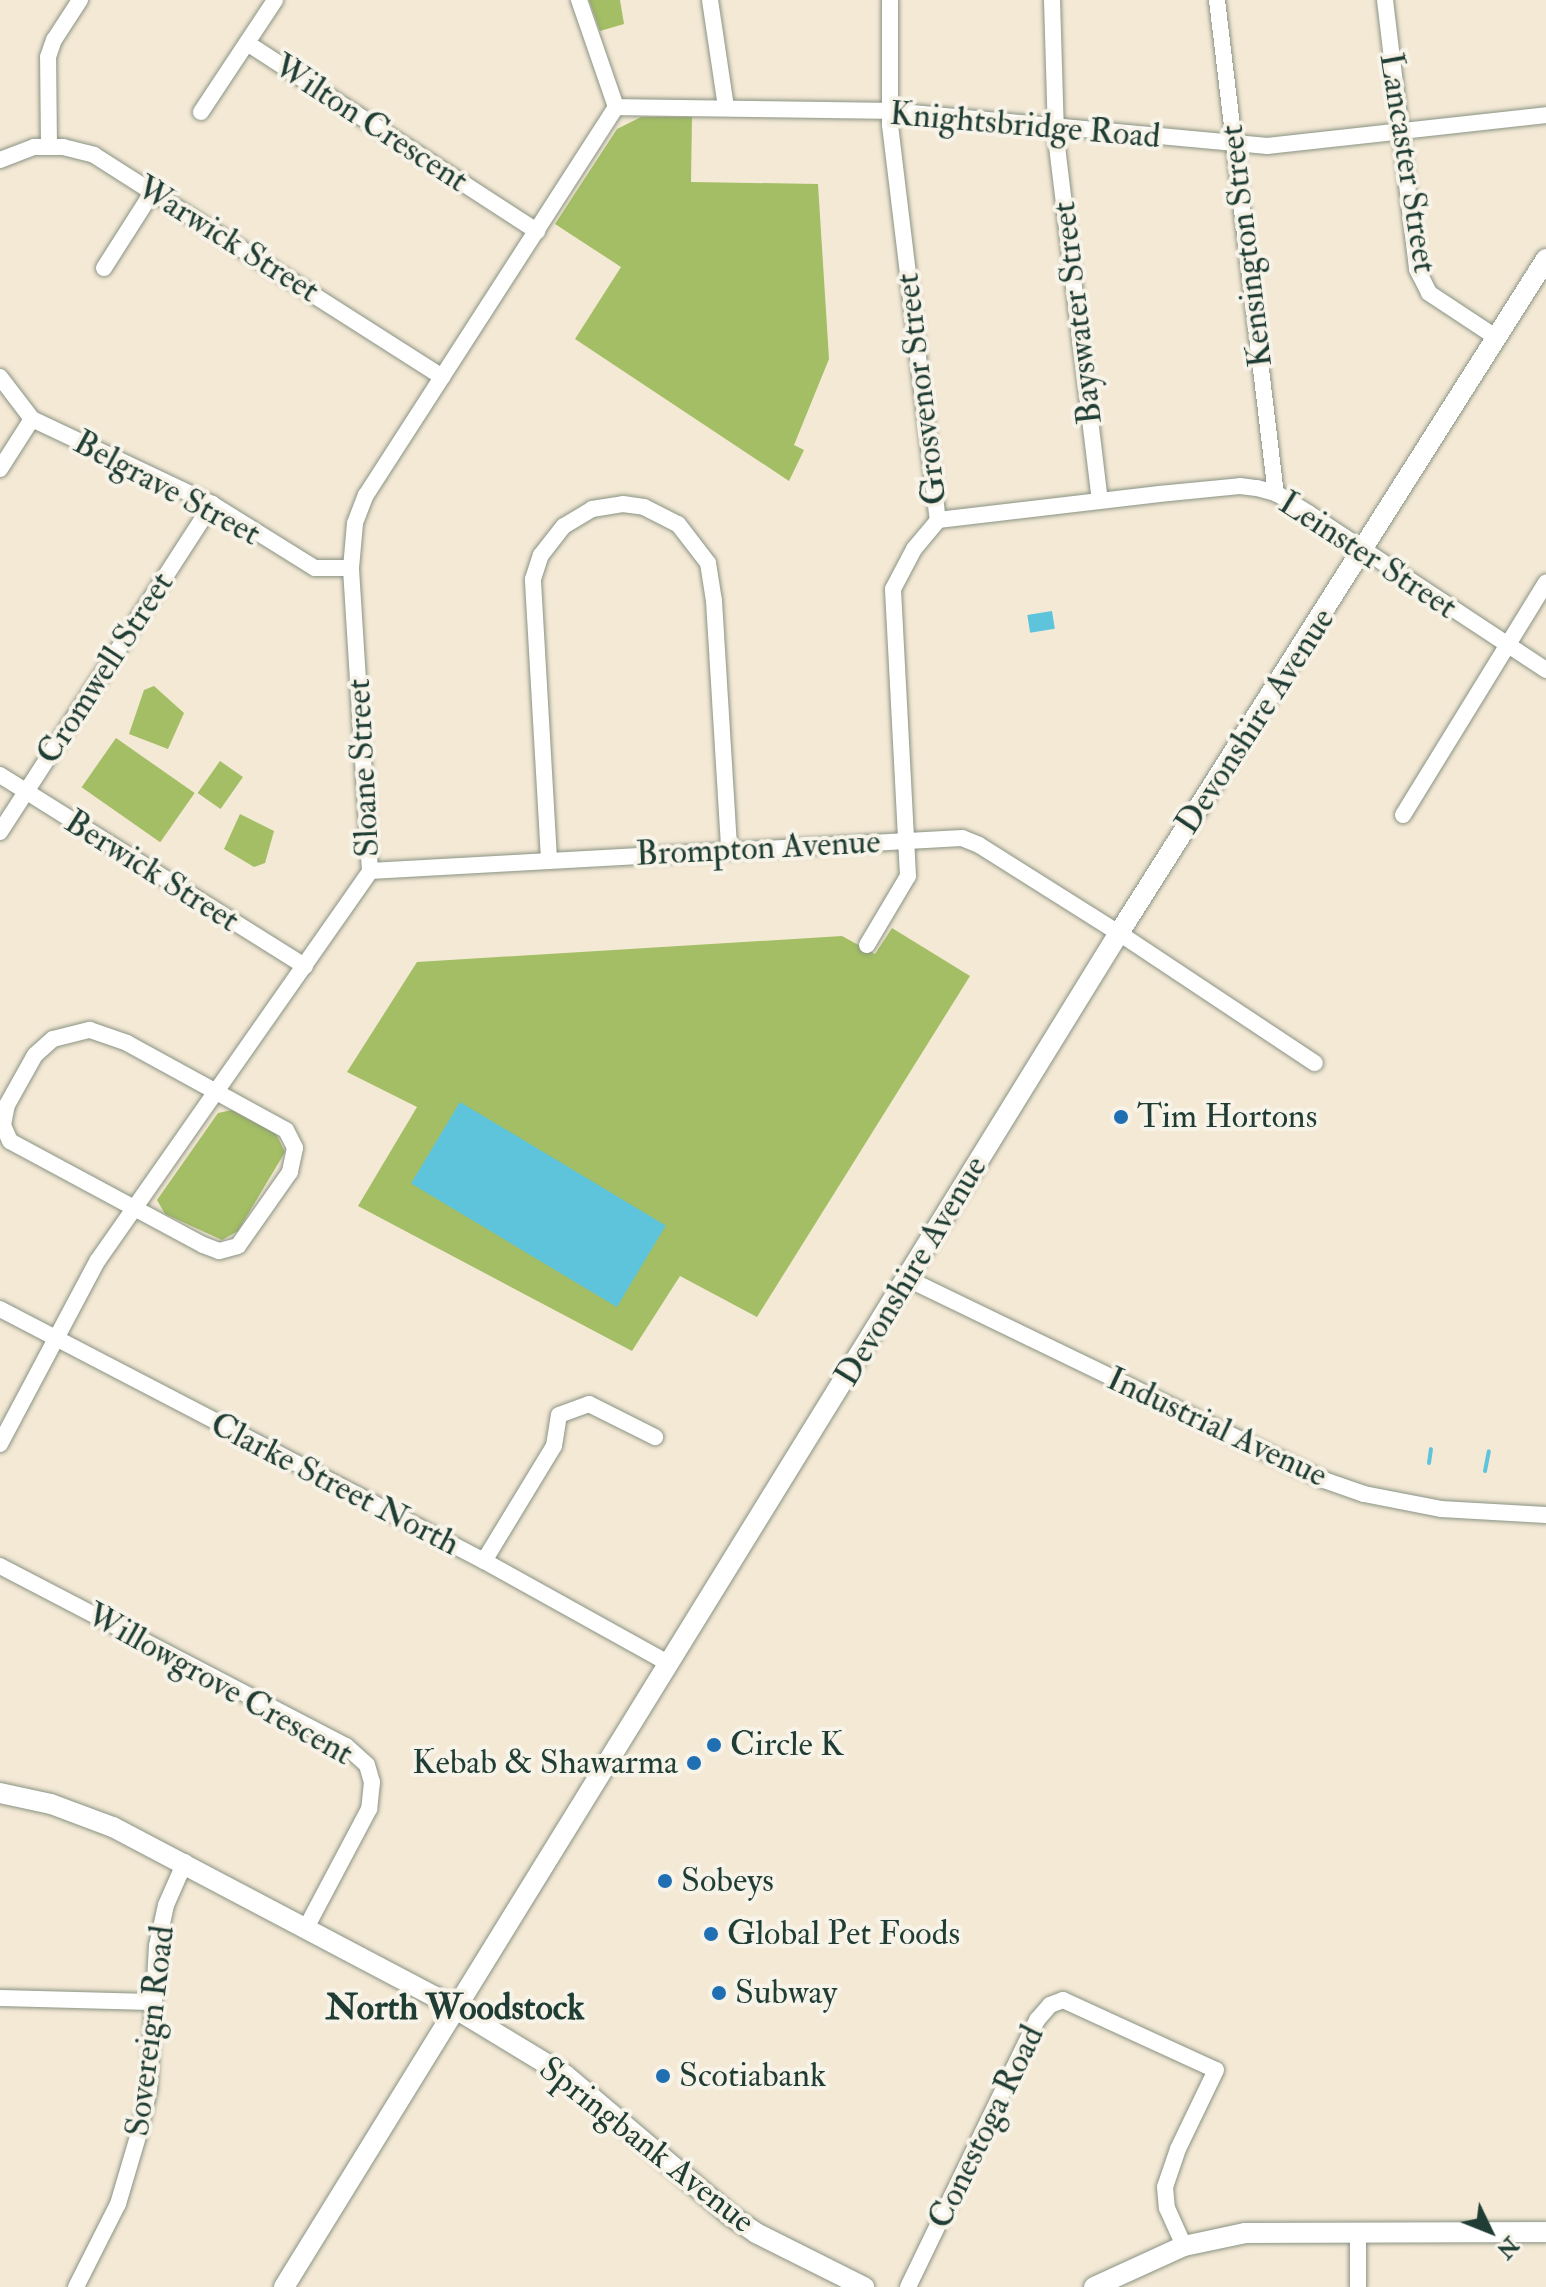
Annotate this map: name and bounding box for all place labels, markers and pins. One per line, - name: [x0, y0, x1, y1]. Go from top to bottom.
- place label: Tim Hortons: [1137, 1097, 1317, 1137]
- marker: Tim Hortons: [1112, 1108, 1130, 1126]
- place label: Circle K: [730, 1725, 844, 1765]
- marker: Circle K: [705, 1736, 723, 1754]
- place label: Kebab & Shawarma: [412, 1743, 678, 1783]
- marker: Kebab & Shawarma: [685, 1754, 703, 1772]
- place label: Sobeys: [681, 1861, 774, 1901]
- marker: Sobeys: [656, 1872, 674, 1890]
- place label: Global Pet Foods: [727, 1914, 960, 1954]
- marker: Global Pet Foods: [702, 1925, 720, 1943]
- place label: Subway: [735, 1973, 837, 2013]
- marker: Subway: [710, 1984, 728, 2002]
- place label: Scotiabank: [679, 2056, 826, 2096]
- marker: Scotiabank: [654, 2067, 672, 2085]

